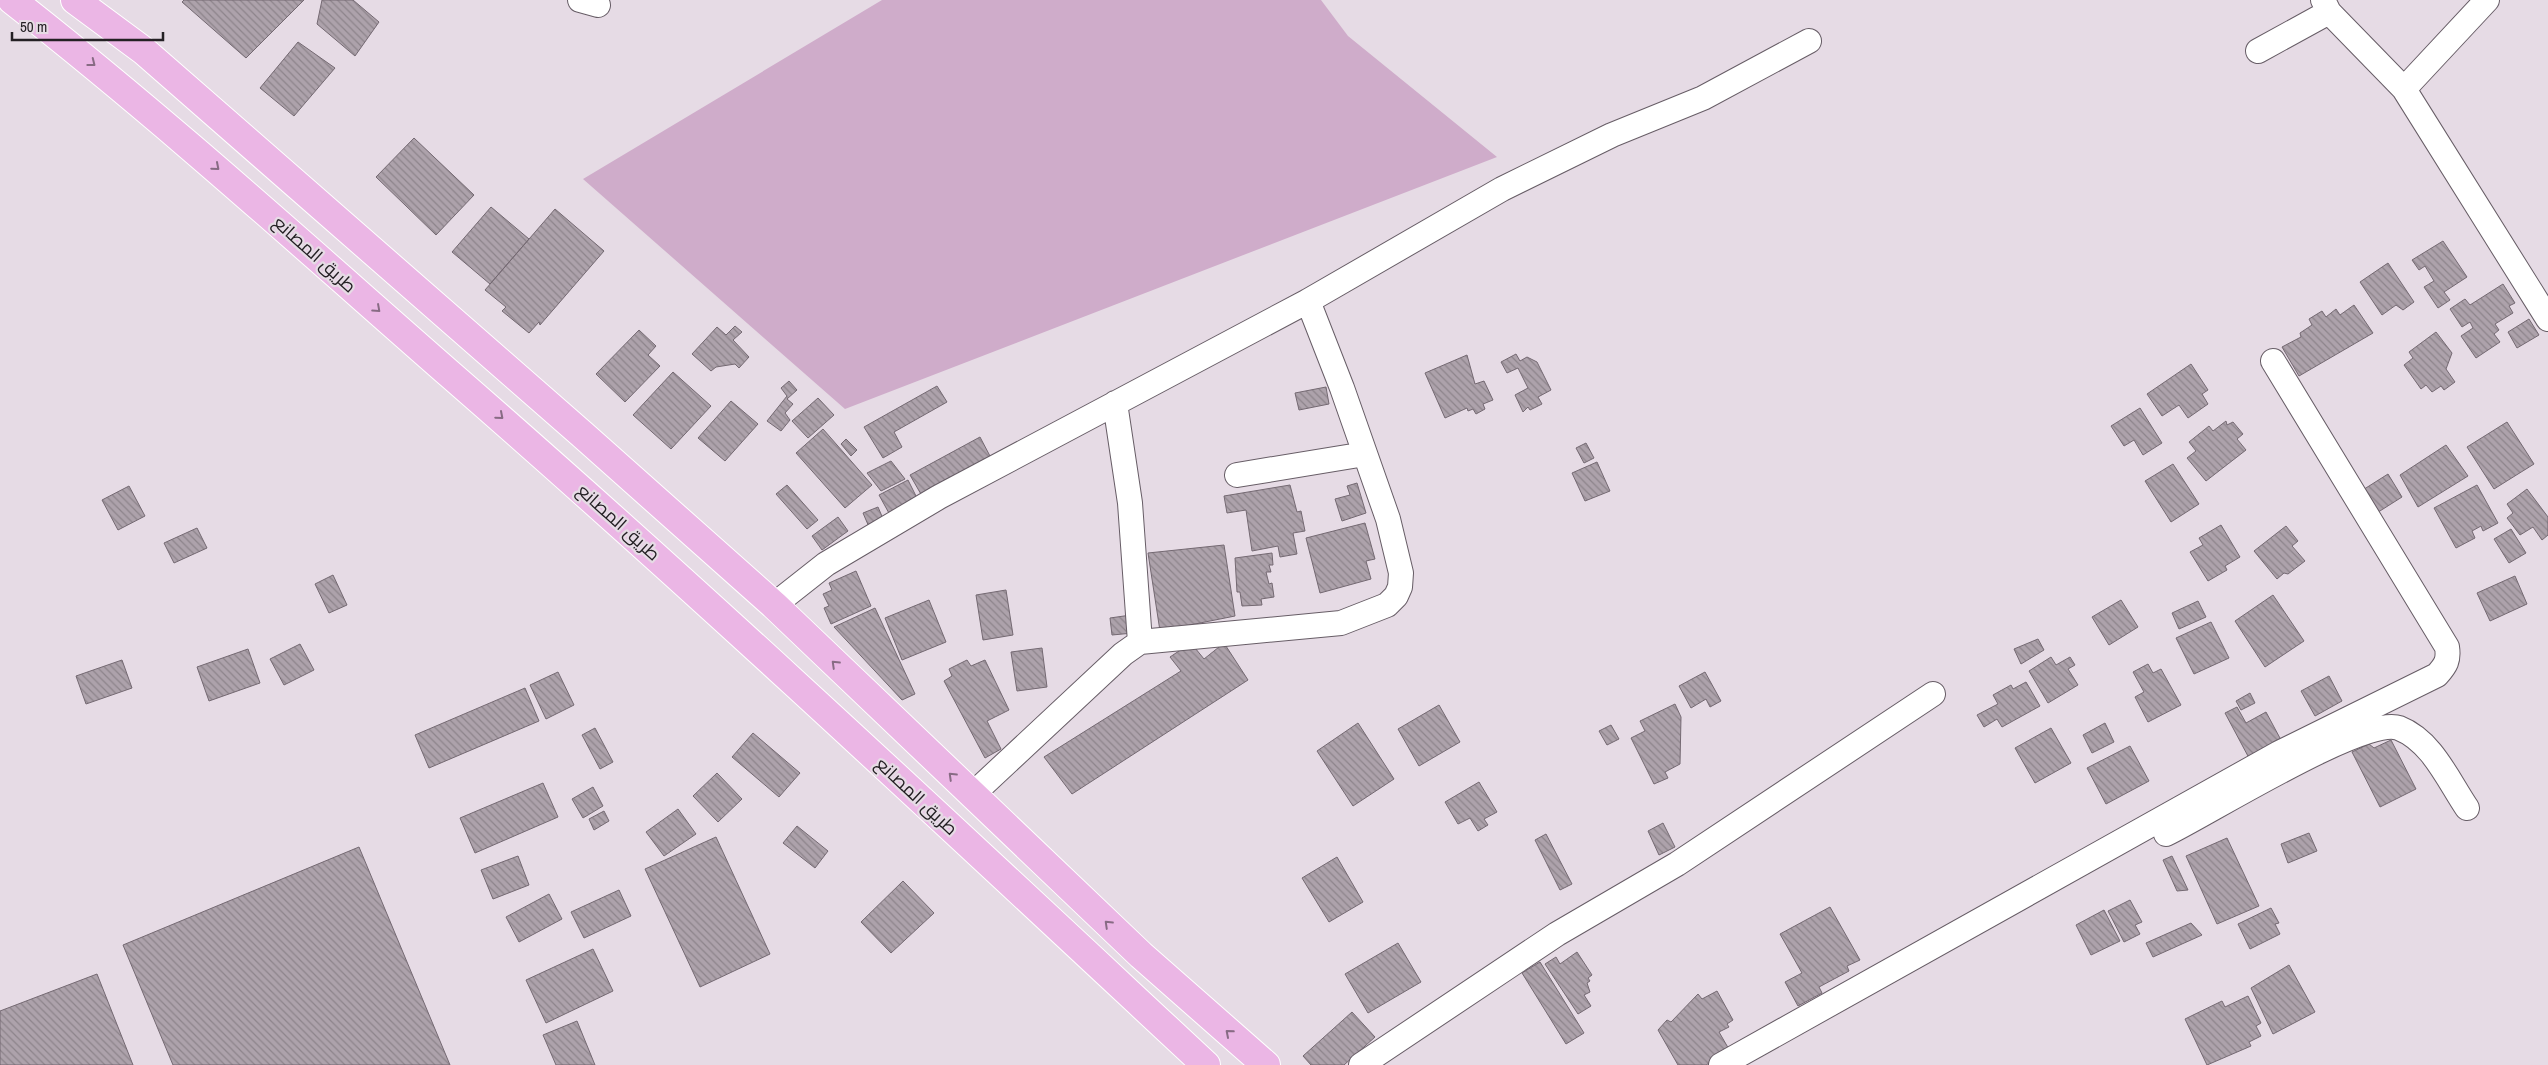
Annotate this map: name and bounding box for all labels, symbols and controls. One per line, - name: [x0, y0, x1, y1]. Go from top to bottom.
- scale bar: [12, 10, 164, 42]
- text: 50 m: [20, 16, 47, 37]
- one-way arrow: [86, 57, 95, 65]
- one-way arrow: [210, 162, 219, 170]
- street label: طريق المصانع: [268, 210, 362, 298]
- one-way arrow: [372, 304, 381, 313]
- one-way arrow: [494, 411, 503, 419]
- street label: طريق المصانع: [572, 478, 666, 566]
- one-way arrow: [832, 661, 841, 670]
- street label: طريق المصانع: [870, 751, 964, 841]
- one-way arrow: [949, 773, 958, 782]
- one-way arrow: [1105, 921, 1114, 930]
- one-way arrow: [1226, 1030, 1235, 1039]

